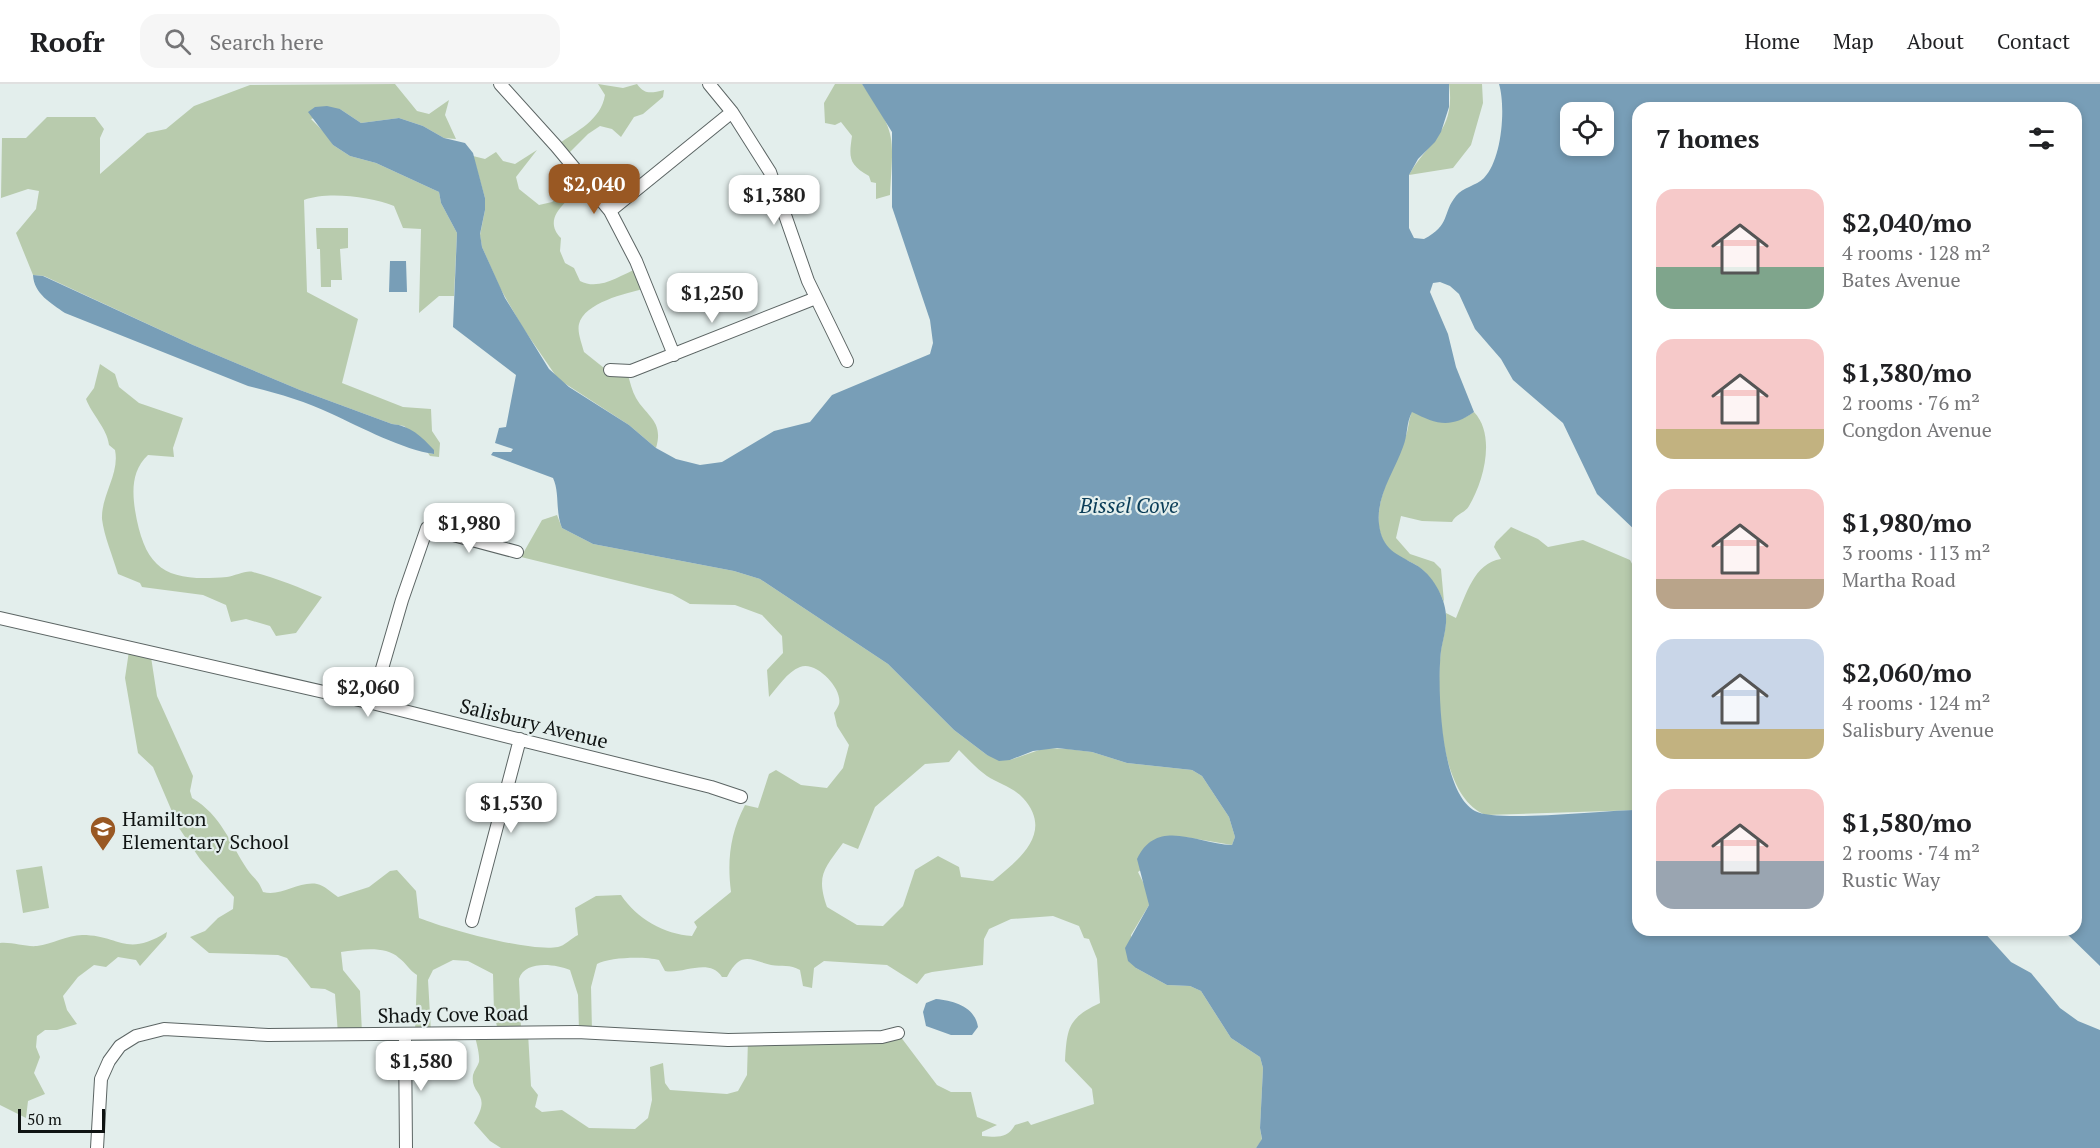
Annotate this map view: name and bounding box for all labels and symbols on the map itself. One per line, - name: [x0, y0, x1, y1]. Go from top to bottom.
- pin: $2,040: [545, 164, 643, 215]
- pin: $1,380: [725, 175, 823, 226]
- pin: $1,250: [663, 273, 761, 324]
- water label: Bissel Cove: [1079, 491, 1179, 519]
- pin: $1,980: [420, 503, 518, 554]
- pin: $2,060: [319, 667, 417, 718]
- street label: Salisbury Avenue: [457, 692, 611, 754]
- pin: $1,530: [462, 783, 560, 834]
- place label: Hamilton Elementary School: [122, 805, 289, 855]
- school or university icon: Hamilton Elementary School: [88, 814, 118, 852]
- street label: Shady Cove Road: [377, 999, 529, 1029]
- pin: $1,580: [372, 1041, 470, 1092]
- scale bar: [18, 1106, 105, 1134]

